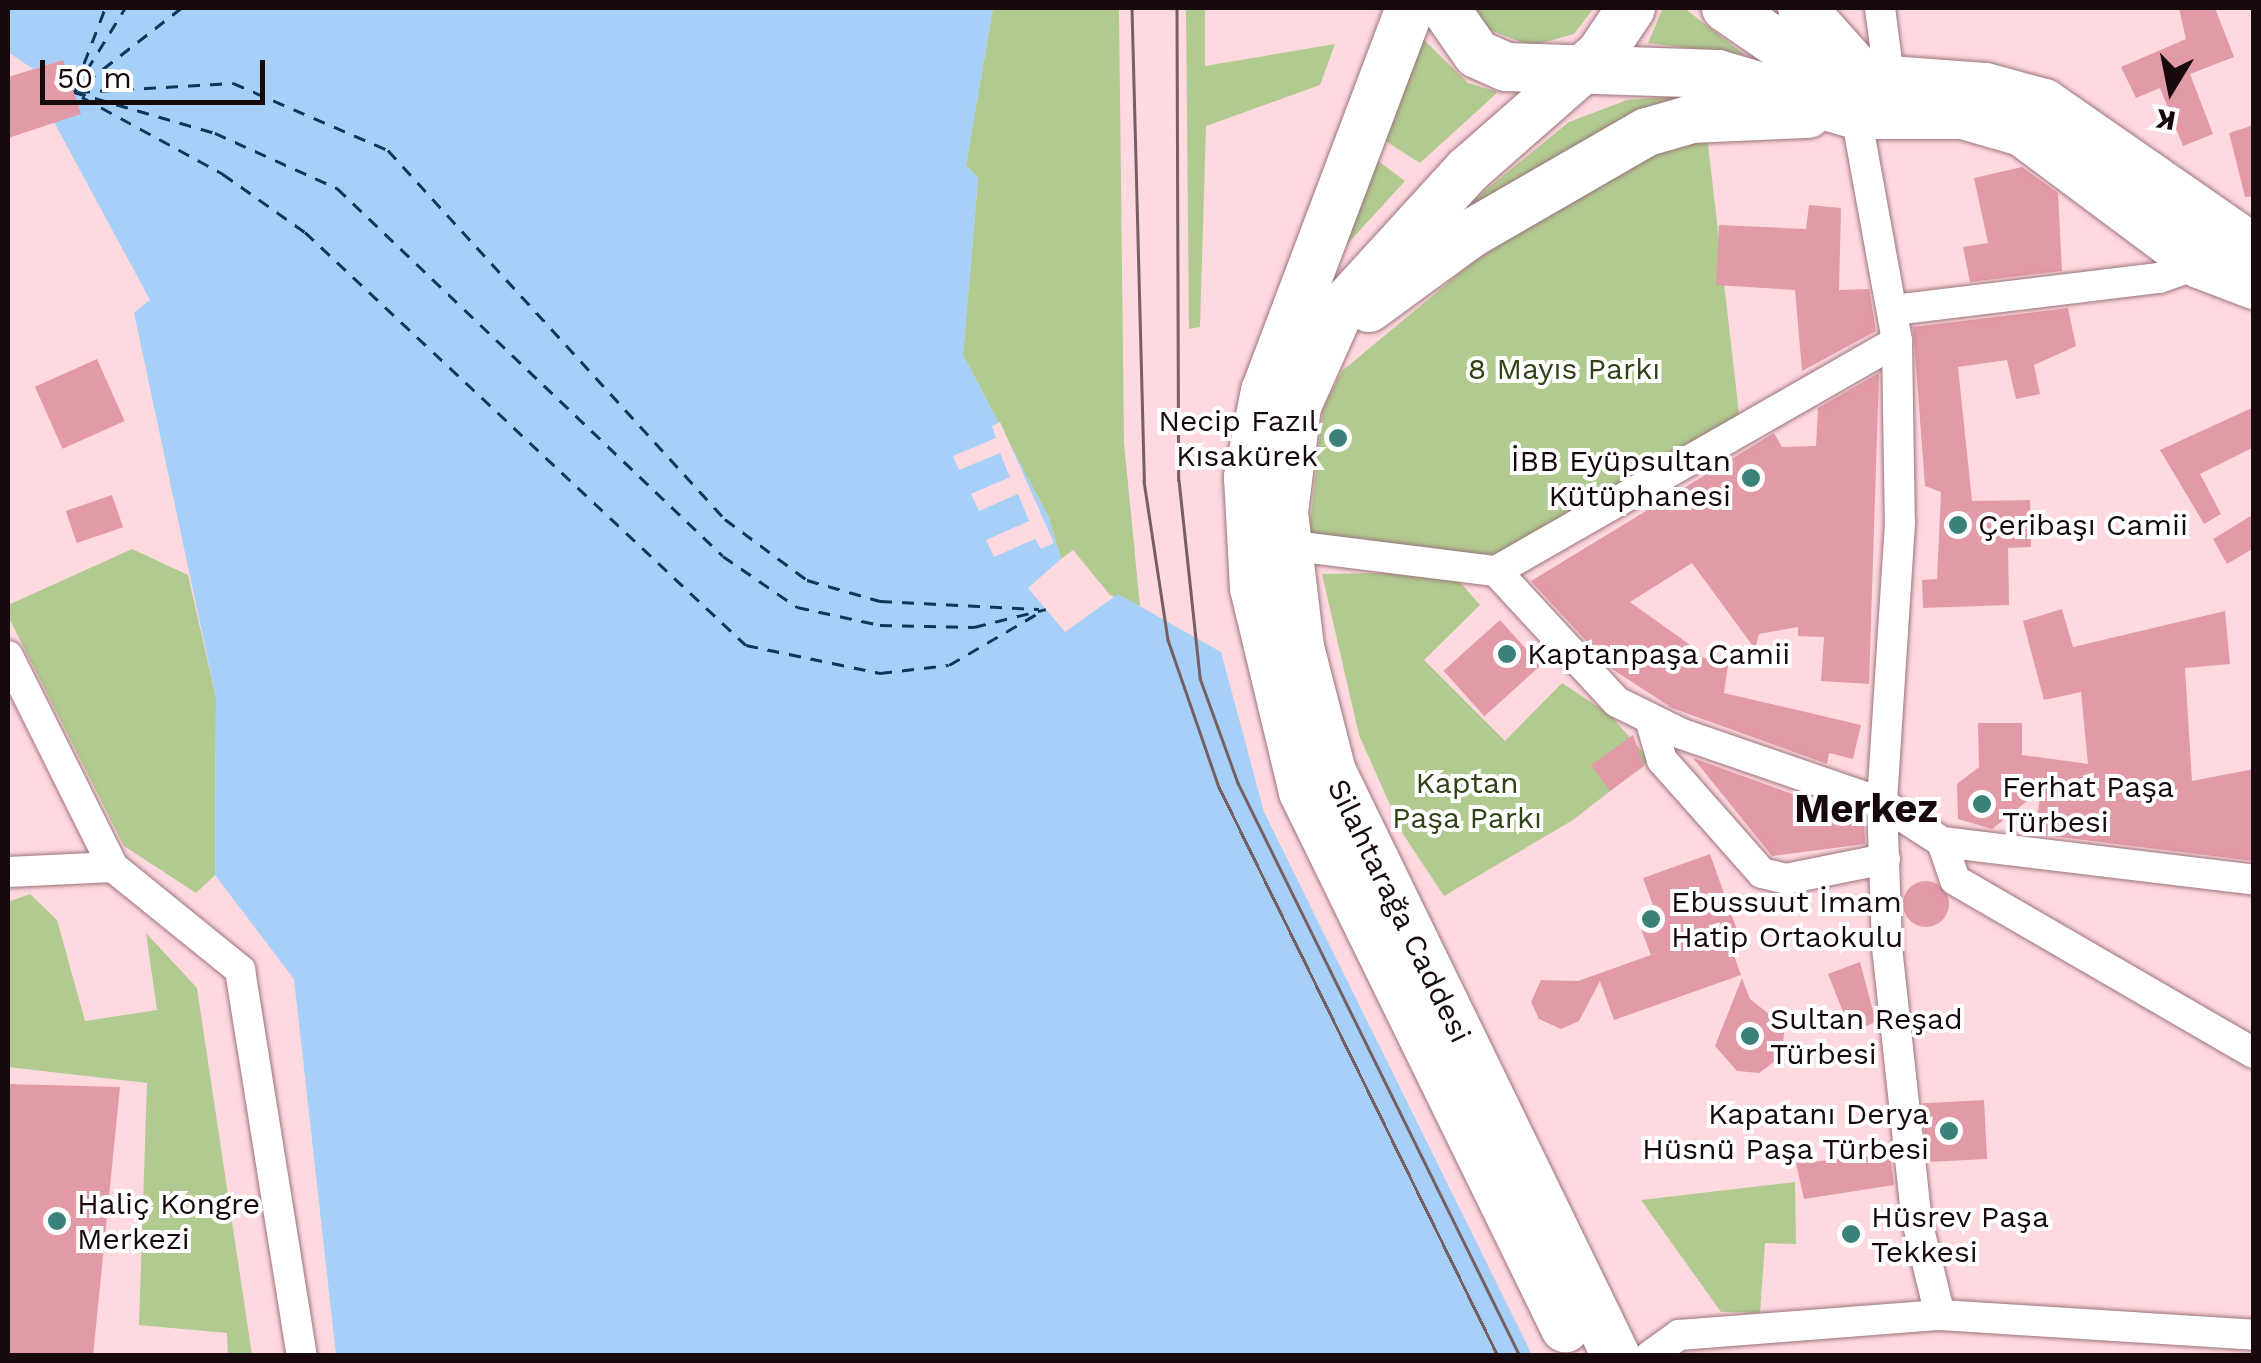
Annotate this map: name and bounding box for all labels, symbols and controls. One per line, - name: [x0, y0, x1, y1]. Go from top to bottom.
- scale bar: [45, 40, 270, 102]
- north arrow: [2121, 40, 2221, 140]
- text: 50 m: [57, 60, 132, 95]
- text: K: [2153, 102, 2178, 138]
- park label: 8 Mayıs Parkı: [1468, 351, 1660, 387]
- place label: Necip Fazıl Kısakürek: [1158, 403, 1318, 474]
- marker: Necip Fazıl Kısakürek: [1327, 427, 1349, 449]
- place label: İBB Eyüpsultan Kütüphanesi: [1511, 443, 1731, 514]
- marker: İBB Eyüpsultan Kütüphanesi: [1740, 467, 1762, 489]
- place label: Çeribaşı Camii: [1978, 507, 2188, 543]
- marker: Çeribaşı Camii: [1947, 514, 1969, 536]
- place label: Kaptanpaşa Camii: [1527, 636, 1791, 672]
- marker: Kaptanpaşa Camii: [1496, 643, 1518, 665]
- park label: Kaptan Paşa Parkı: [1392, 765, 1542, 836]
- place label: Ferhat Paşa Türbesi: [2002, 769, 2174, 840]
- street label: Silahtarağa Caddesi: [1319, 773, 1479, 1049]
- district label: Merkez: [1794, 785, 1938, 833]
- marker: Ferhat Paşa Türbesi: [1971, 793, 1993, 815]
- place label: Ebussuut İmam Hatip Ortaokulu: [1671, 884, 1903, 954]
- marker: Ebussuut İmam Hatip Ortaokulu: [1640, 908, 1662, 930]
- place label: Sultan Reşad Türbesi: [1770, 1001, 1963, 1072]
- marker: Sultan Reşad Türbesi: [1739, 1025, 1761, 1047]
- place label: Kapatanı Derya Hüsnü Paşa Türbesi: [1640, 1096, 1929, 1166]
- marker: Kapatanı Derya Hüsnü Paşa Türbesi: [1938, 1120, 1960, 1142]
- place label: Haliç Kongre Merkezi: [77, 1186, 260, 1256]
- place label: Hüsrev Paşa Tekkesi: [1871, 1199, 2050, 1270]
- marker: Haliç Kongre Merkezi: [46, 1210, 68, 1232]
- marker: Hüsrev Paşa Tekkesi: [1840, 1223, 1862, 1245]

